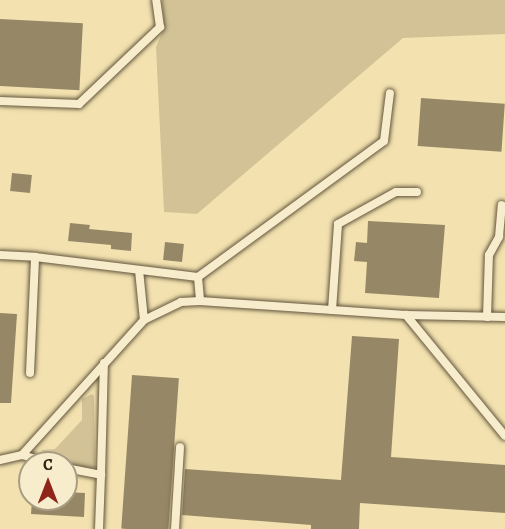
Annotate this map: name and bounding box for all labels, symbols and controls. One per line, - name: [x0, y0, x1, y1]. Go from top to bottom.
- north arrow: [18, 451, 78, 511]
- text: С: [43, 454, 53, 476]

